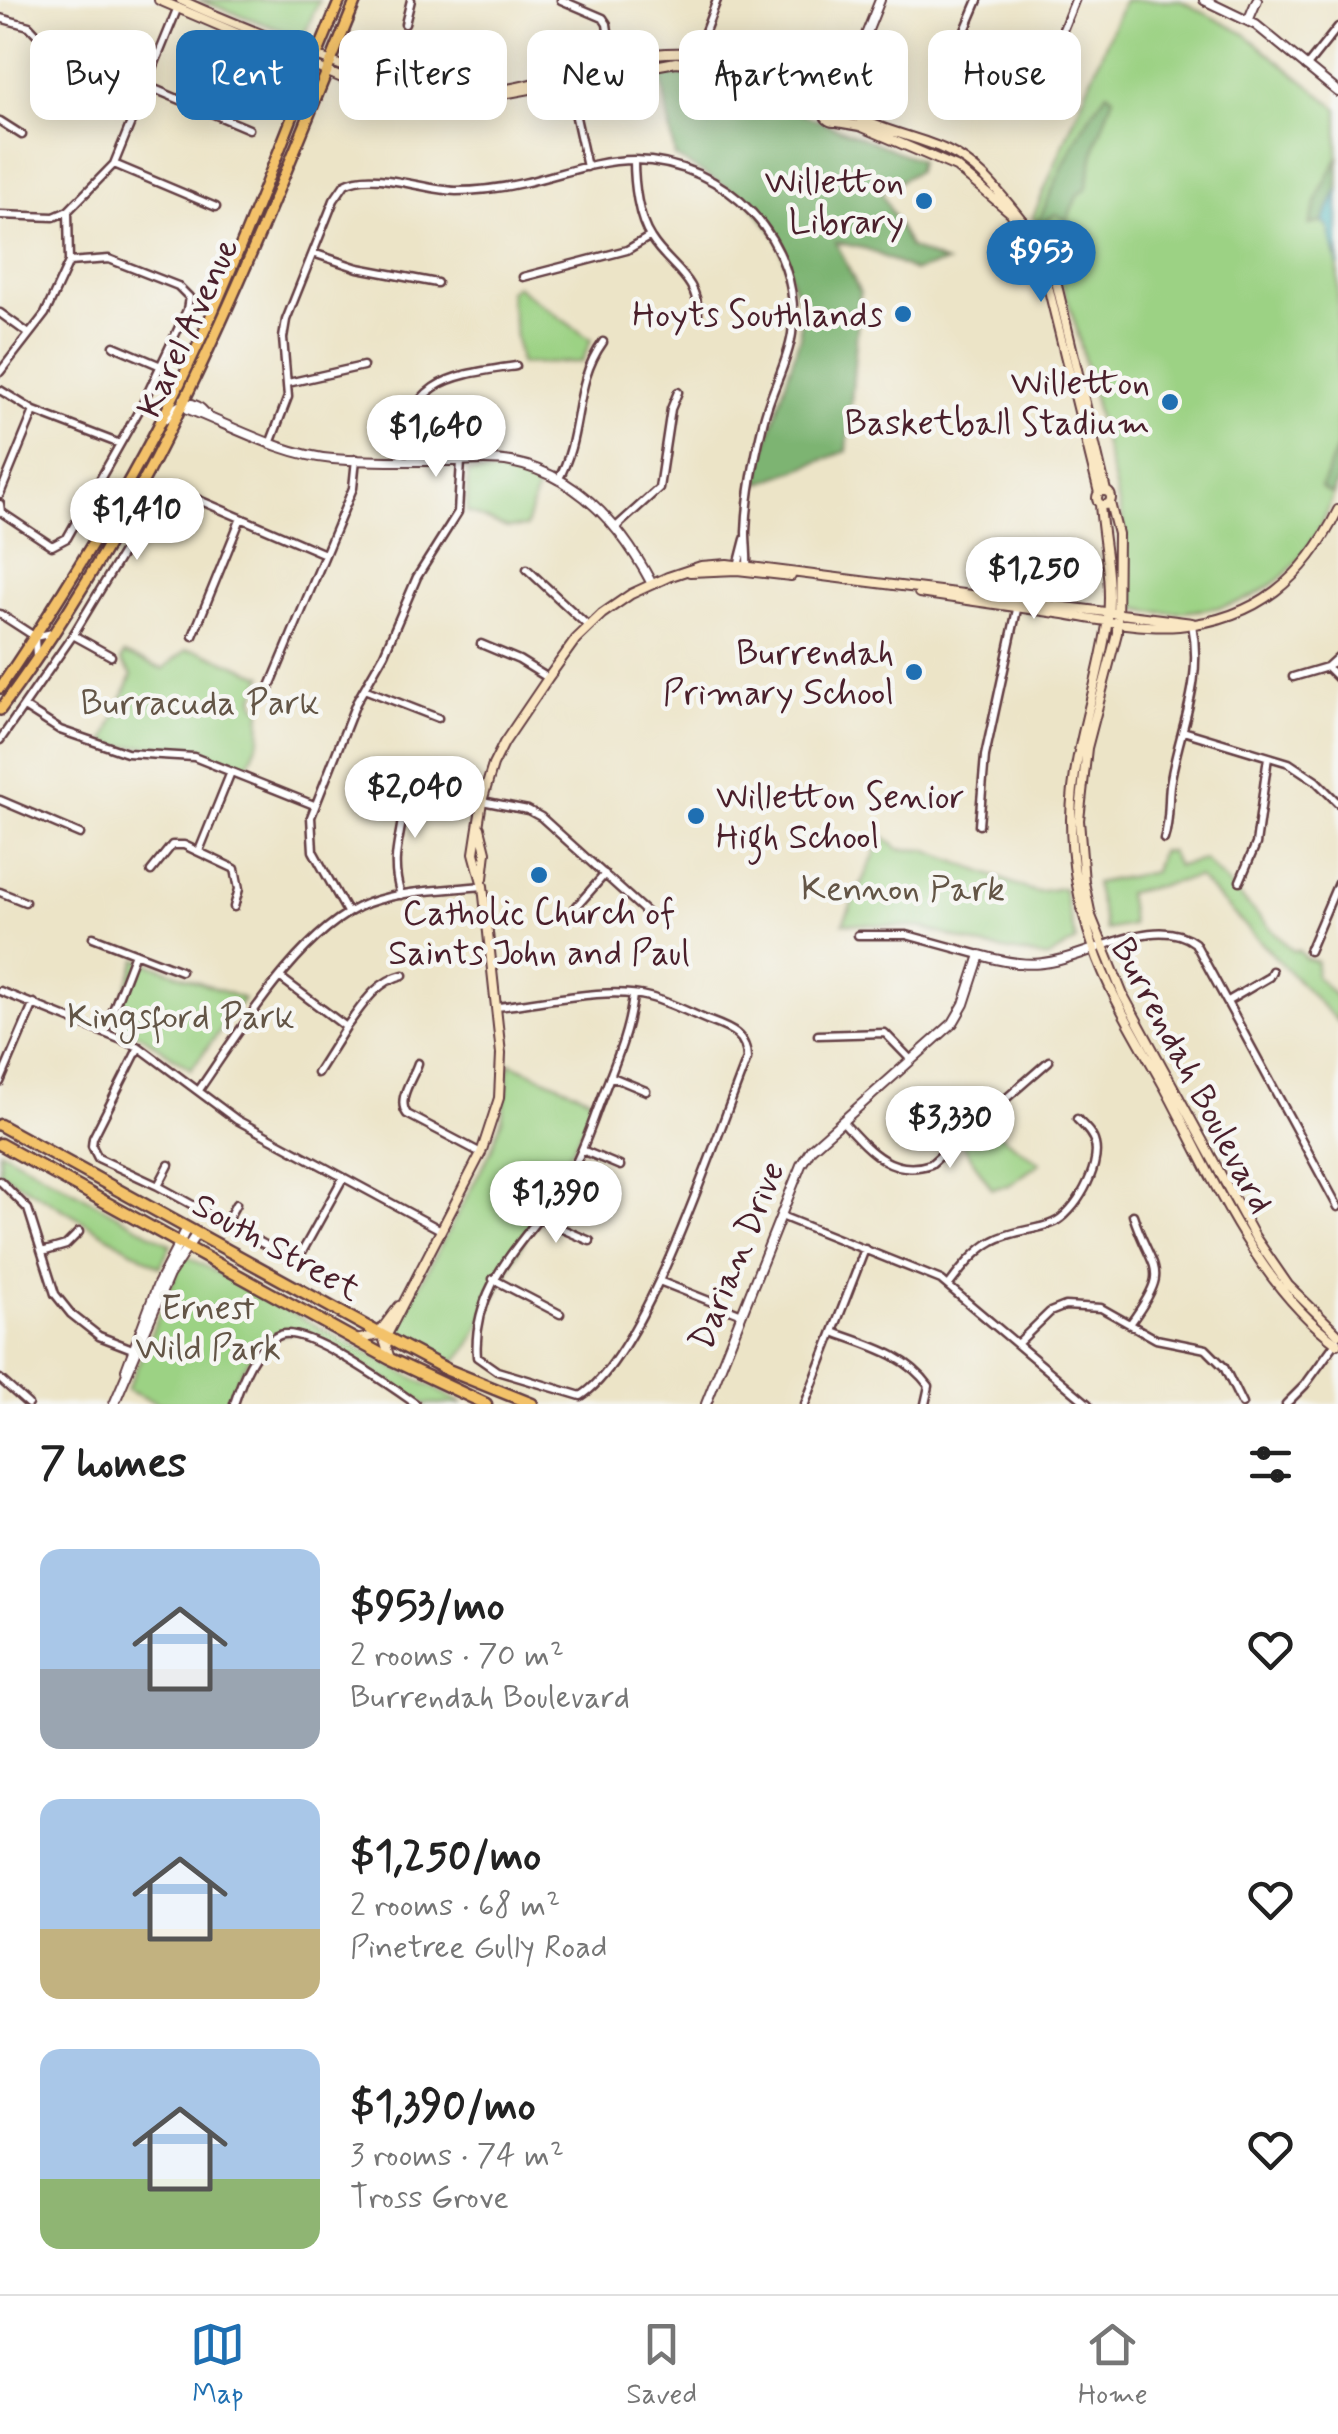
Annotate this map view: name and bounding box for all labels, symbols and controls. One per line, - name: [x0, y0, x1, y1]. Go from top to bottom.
- chip: Buy: [30, 30, 156, 120]
- chip: Rent: [176, 30, 319, 120]
- chip: Filters: [339, 30, 507, 120]
- chip: New: [527, 30, 659, 120]
- chip: Apartment: [679, 30, 908, 120]
- chip: House: [928, 30, 1081, 120]
- place label: Willetton Library: [764, 160, 904, 246]
- marker: Willetton Library: [913, 190, 935, 212]
- pin: $953: [982, 220, 1100, 305]
- street label: Karel Avenue: [127, 231, 250, 425]
- text: $953: [1009, 231, 1073, 273]
- place label: Hoyts Southlands: [632, 293, 883, 339]
- marker: Hoyts Southlands: [892, 303, 914, 325]
- place label: Willetton Basketball Stadium: [845, 361, 1150, 447]
- marker: Willetton Basketball Stadium: [1159, 391, 1181, 413]
- pin: $1,640: [355, 395, 517, 480]
- text: $1,640: [389, 406, 483, 448]
- pin: $1,410: [56, 478, 218, 563]
- text: $1,410: [92, 489, 182, 531]
- pin: $1,250: [953, 537, 1115, 622]
- text: $1,250: [988, 548, 1080, 590]
- place label: Burrendah Primary School: [663, 631, 894, 717]
- marker: Burrendah Primary School: [903, 661, 925, 683]
- park label: Burracuda Park: [81, 681, 319, 727]
- pin: $2,040: [334, 756, 496, 841]
- text: $2,040: [367, 767, 463, 809]
- place label: Willetton Senior High School: [716, 775, 965, 865]
- marker: Willetton Senior High School: [685, 805, 707, 827]
- marker: Catholic Church of Saints John and Paul: [528, 864, 550, 886]
- park label: Kennon Park: [801, 867, 1005, 913]
- place label: Catholic Church of Saints John and Paul: [388, 891, 690, 977]
- street label: Burrendah Boulevard: [1099, 930, 1283, 1222]
- park label: Kingsford Park: [67, 995, 295, 1044]
- pin: $3,330: [869, 1086, 1031, 1171]
- text: $3,330: [908, 1097, 992, 1139]
- street label: Darian Drive: [679, 1155, 797, 1357]
- pin: $1,390: [475, 1161, 637, 1246]
- text: $1,390: [512, 1172, 600, 1214]
- street label: South Street: [184, 1183, 369, 1313]
- park label: Ernest Wild Park: [135, 1286, 281, 1372]
- text: 7 homes: [40, 1437, 187, 1492]
- icon: filters: [1243, 1437, 1298, 1492]
- text: $953/mo: [350, 1580, 505, 1635]
- icon: home: [120, 1589, 240, 1709]
- icon: heart: [1243, 1622, 1298, 1677]
- text: 2 rooms · 70 m²: [350, 1635, 564, 1677]
- text: Burrendah Boulevard: [350, 1677, 630, 1719]
- text: $1,250/mo: [350, 1830, 541, 1885]
- icon: home: [120, 1839, 240, 1959]
- icon: heart: [1243, 1872, 1298, 1927]
- text: 2 rooms · 68 m²: [350, 1885, 560, 1927]
- text: Pinetree Gully Road: [350, 1927, 608, 1969]
- text: $1,390/mo: [350, 2080, 536, 2135]
- icon: home: [120, 2089, 240, 2209]
- icon: heart: [1243, 2122, 1298, 2177]
- text: 3 rooms · 74 m²: [350, 2135, 564, 2177]
- text: Tross Grove: [350, 2177, 509, 2219]
- tab: Map: [190, 2317, 245, 2414]
- tab: Saved: [626, 2317, 697, 2414]
- tab: Home: [1078, 2317, 1148, 2414]

